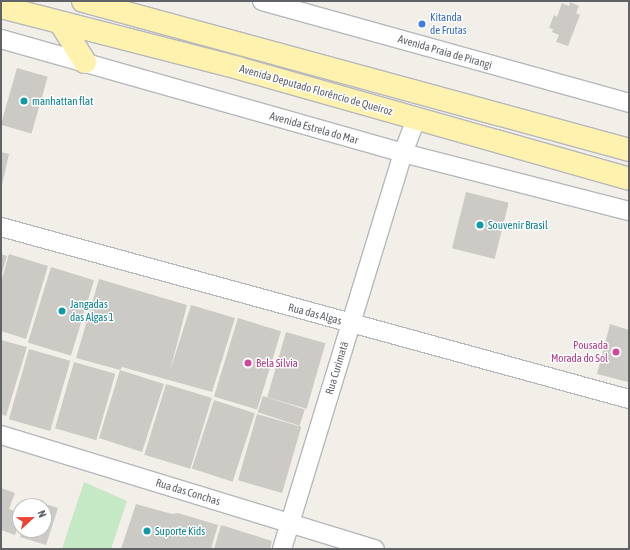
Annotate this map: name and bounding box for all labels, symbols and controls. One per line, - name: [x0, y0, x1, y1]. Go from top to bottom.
- place label: Kitanda de Frutas: [430, 11, 467, 37]
- marker: Kitanda de Frutas: [417, 19, 427, 29]
- street label: Avenida Praia de Pirangi: [396, 32, 494, 72]
- street label: Avenida Deputado Florêncio de Queiroz: [238, 62, 394, 118]
- place label: manhattan flat: [32, 94, 93, 108]
- marker: manhattan flat: [19, 96, 29, 106]
- street label: Avenida Estrela do Mar: [268, 109, 360, 147]
- place label: Souvenir Brasil: [488, 218, 548, 232]
- marker: Souvenir Brasil: [475, 220, 485, 230]
- place label: Jangadas das Algas 1: [70, 298, 114, 324]
- street label: Rua das Algas: [287, 301, 343, 327]
- marker: Jangadas das Algas 1: [57, 306, 67, 316]
- place label: Pousada Morada do Sol: [551, 339, 608, 365]
- street label: Rua Curimatã: [323, 340, 351, 396]
- marker: Pousada Morada do Sol: [611, 347, 621, 357]
- place label: Bela Silvia: [256, 356, 298, 370]
- marker: Bela Silvia: [243, 358, 253, 368]
- street label: Rua das Conchas: [154, 476, 222, 508]
- north arrow: [12, 498, 52, 538]
- text: N: [35, 509, 49, 519]
- place label: Suporte Kids: [155, 524, 205, 538]
- marker: Suporte Kids: [142, 526, 152, 536]

